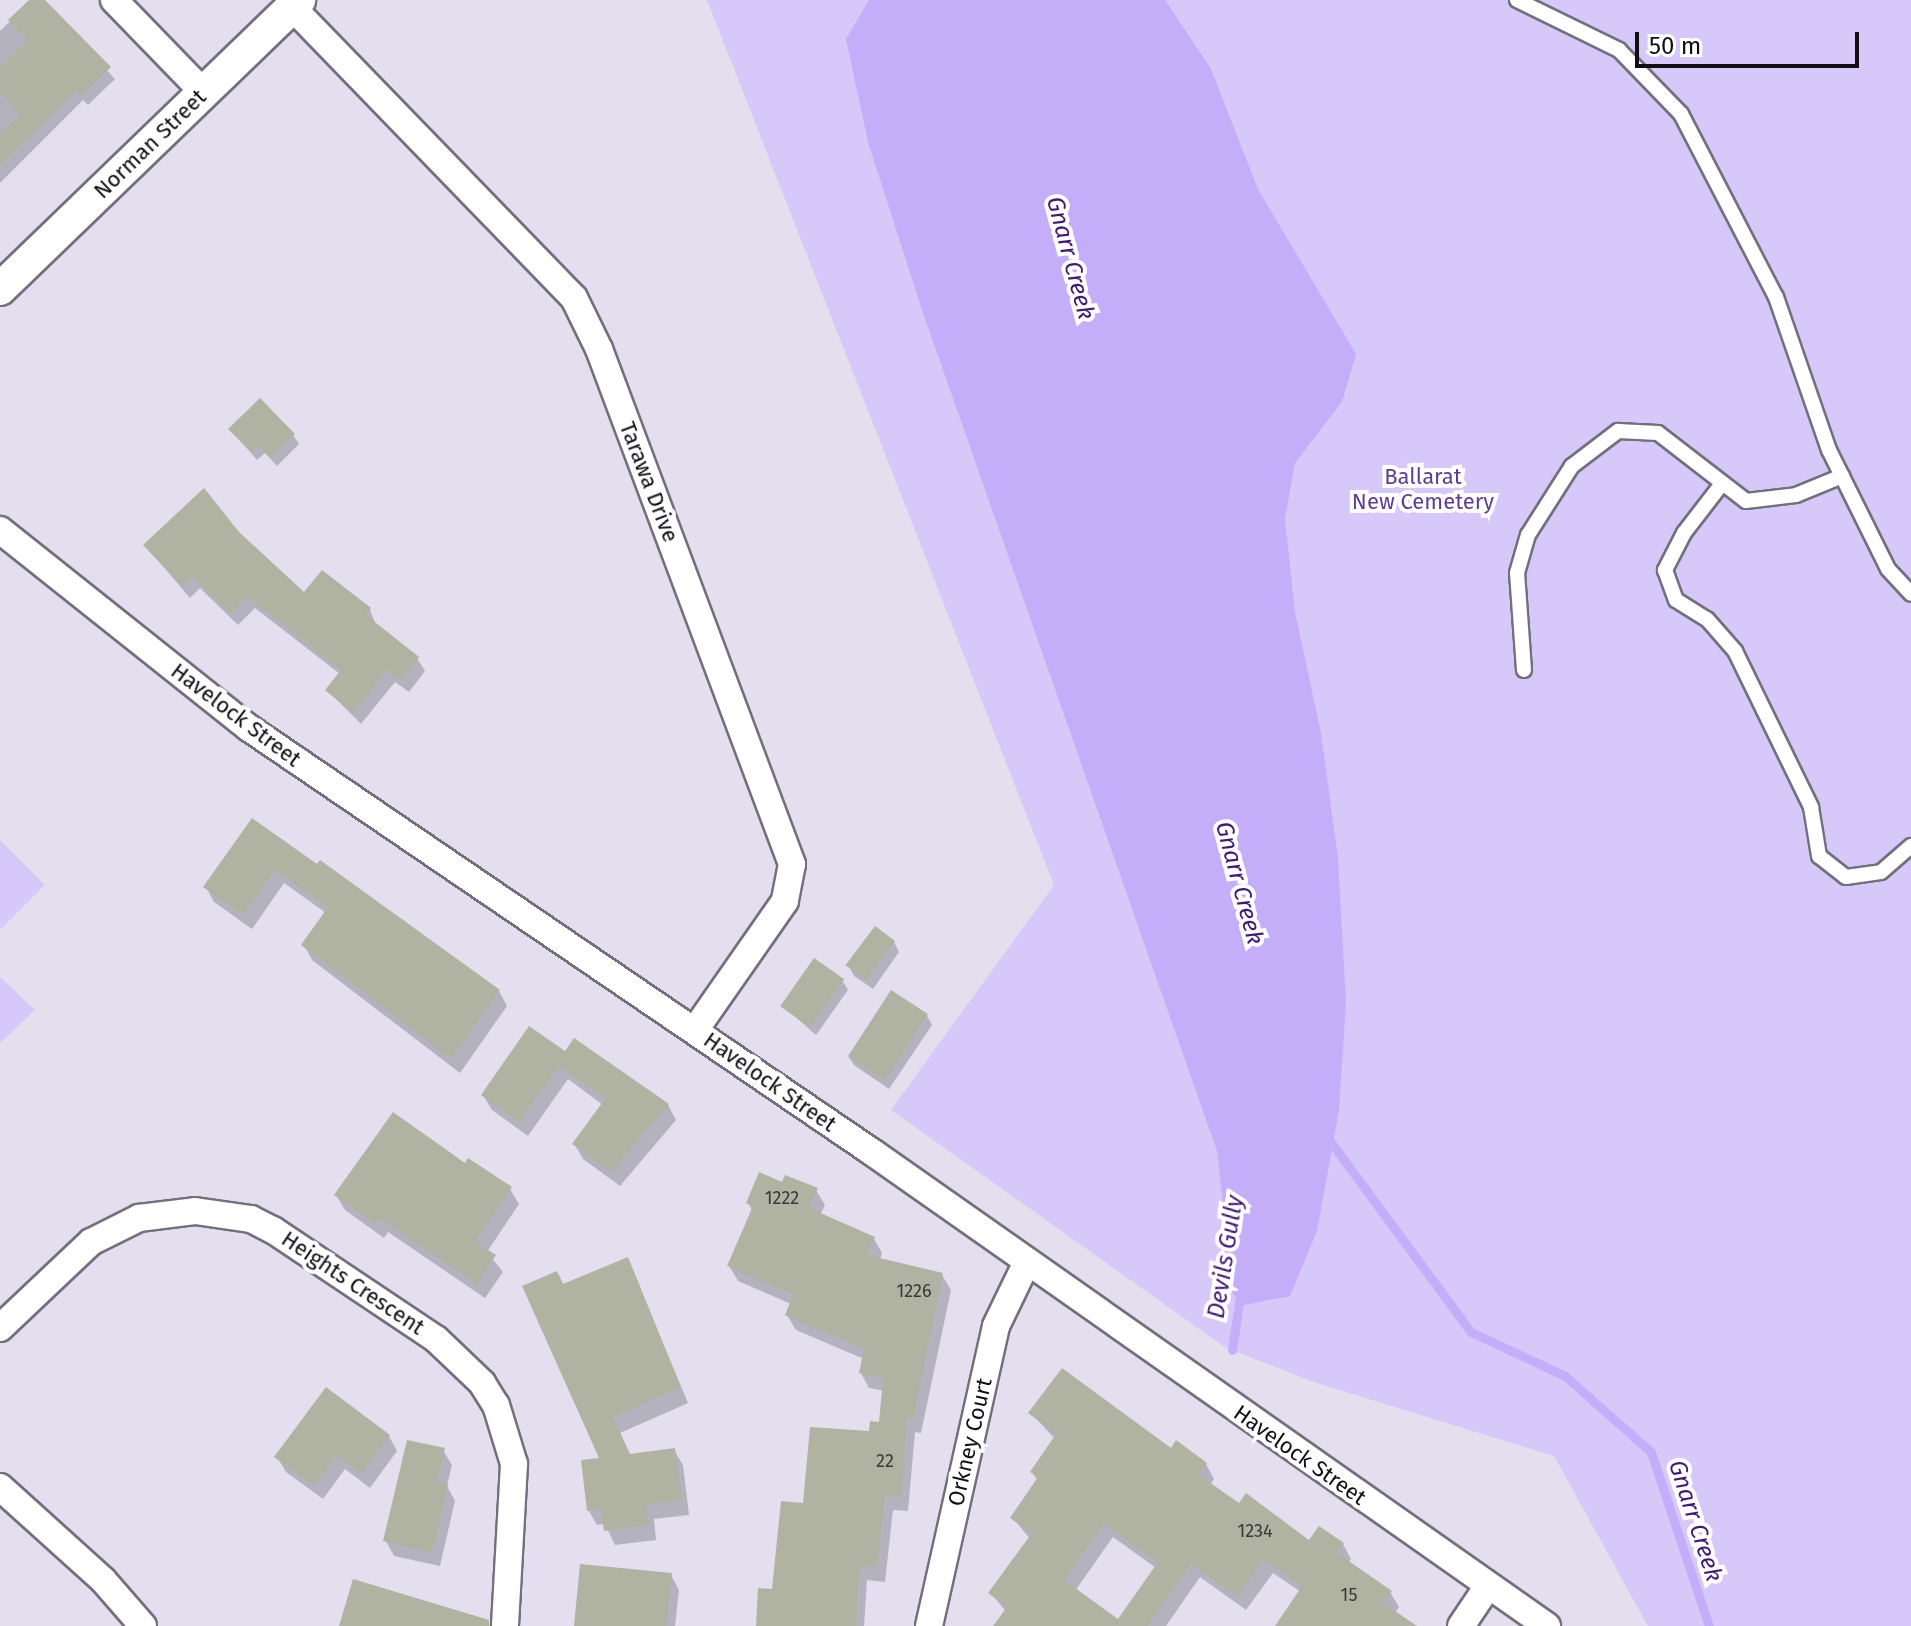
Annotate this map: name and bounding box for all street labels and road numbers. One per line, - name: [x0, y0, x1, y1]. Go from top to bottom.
- street label: Norman Street: [88, 84, 212, 204]
- street label: Tarawa Drive: [614, 418, 684, 546]
- street label: Havelock Street: [166, 658, 306, 772]
- street label: Havelock Street: [699, 1027, 841, 1137]
- street label: Heights Crescent: [277, 1225, 429, 1341]
- street label: Orkney Court: [942, 1376, 998, 1508]
- street label: Havelock Street: [1229, 1400, 1371, 1510]

